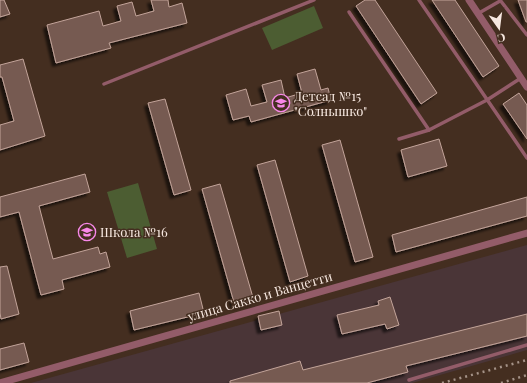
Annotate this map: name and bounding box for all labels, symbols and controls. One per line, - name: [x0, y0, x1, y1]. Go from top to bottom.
- north arrow: [479, 8, 519, 48]
- text: С: [496, 30, 507, 46]
- place label: Детсад №15 "Солнышко": [294, 87, 367, 119]
- school or university icon: Детсад №15 "Солнышко": [271, 93, 291, 113]
- school or university icon: Школа №16: [77, 222, 97, 242]
- place label: Школа №16: [100, 223, 168, 240]
- street label: улица Сакко и Ванцетти: [185, 267, 334, 325]

